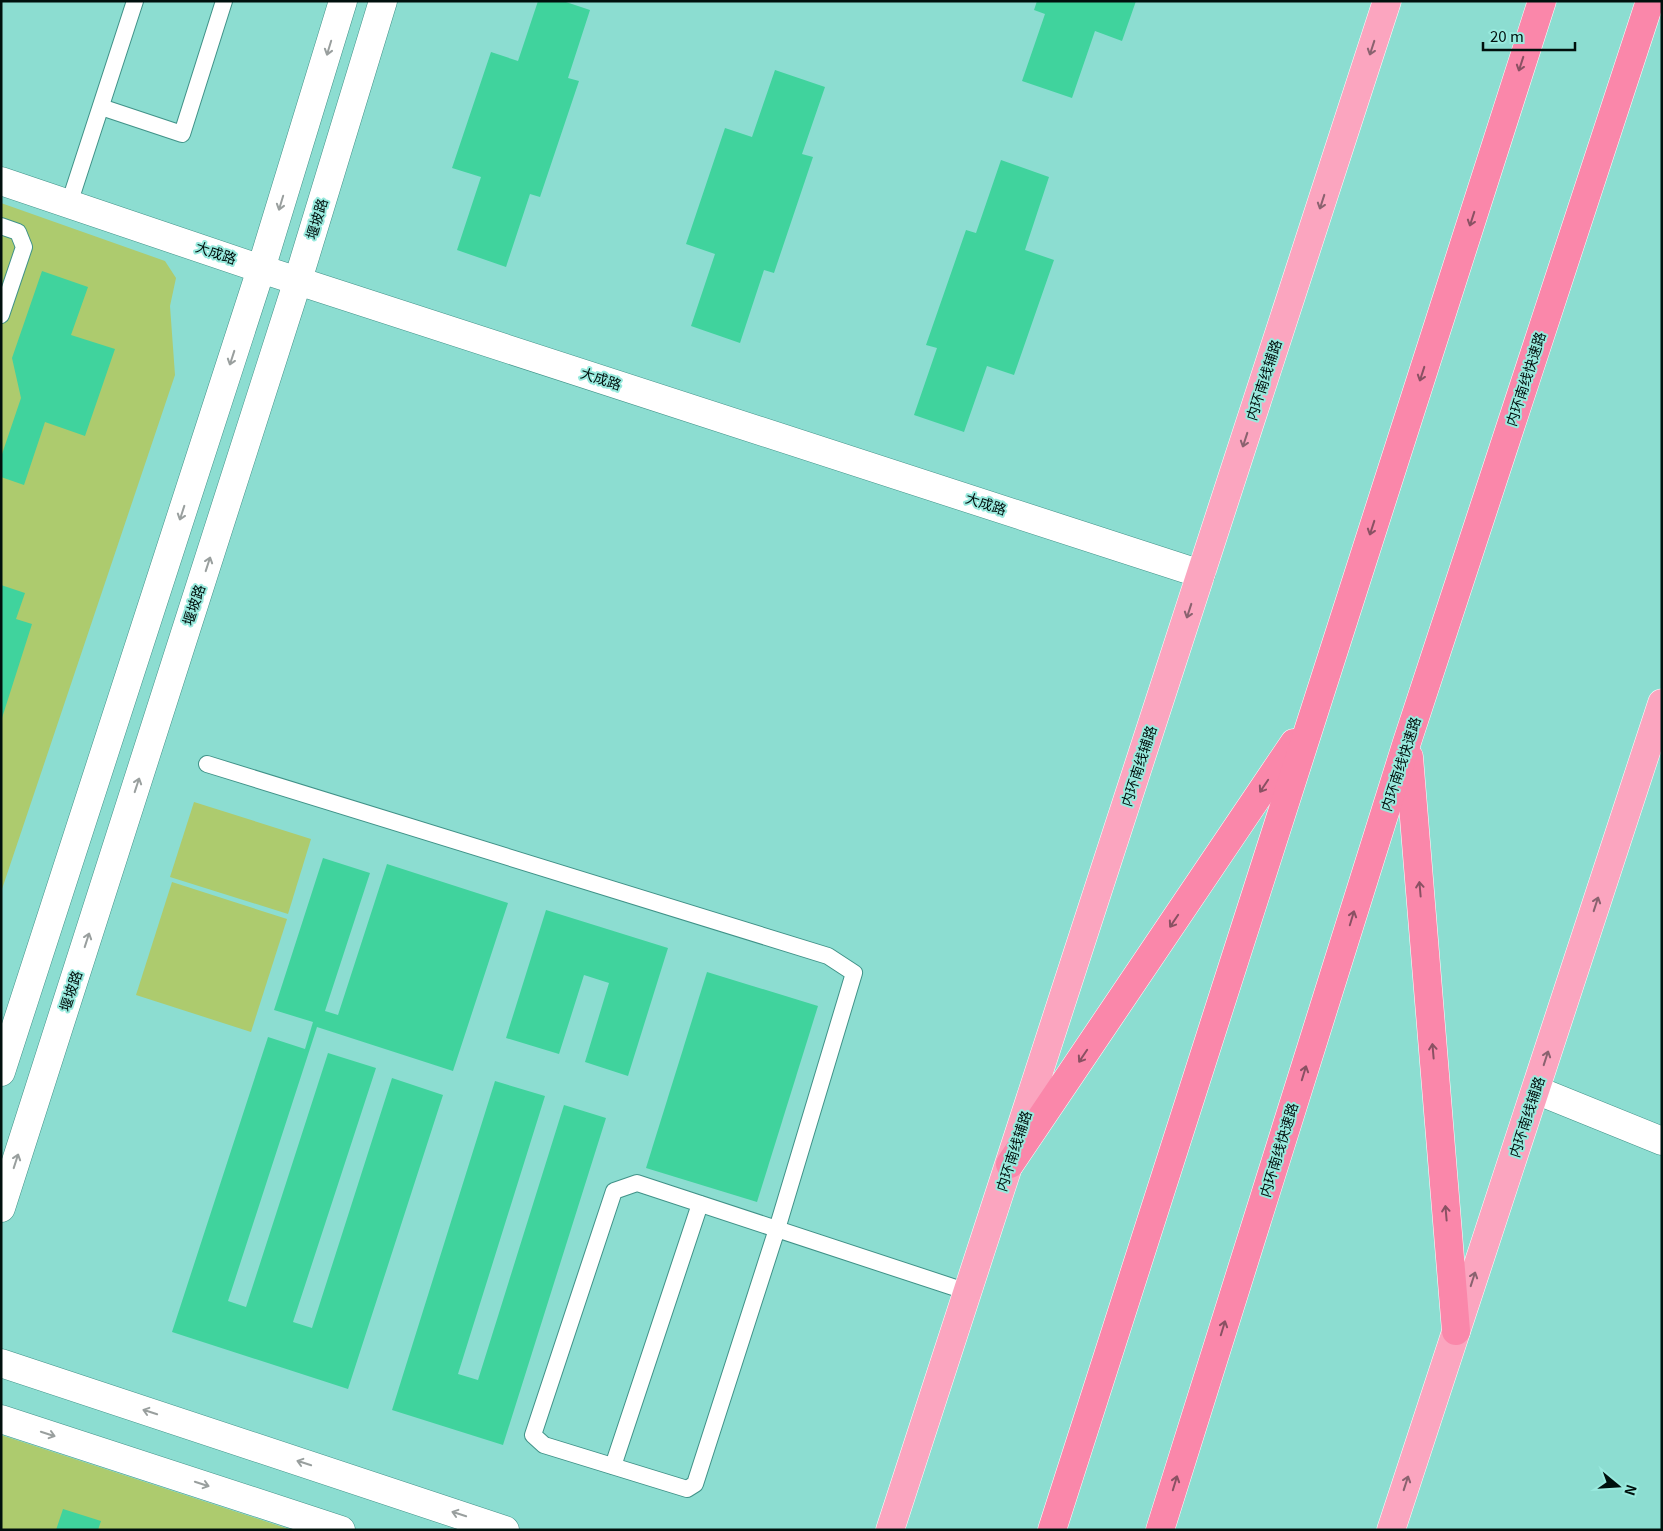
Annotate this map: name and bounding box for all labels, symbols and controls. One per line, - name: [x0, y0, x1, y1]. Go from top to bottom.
- scale bar: [1483, 20, 1576, 52]
- text: 20 m: [1490, 25, 1524, 46]
- one-way arrow: [324, 39, 333, 55]
- one-way arrow: [1367, 39, 1376, 55]
- one-way arrow: [1516, 56, 1526, 72]
- one-way arrow: [1317, 194, 1326, 209]
- one-way arrow: [276, 195, 285, 210]
- street label: 堰坡路: [300, 196, 332, 242]
- one-way arrow: [1466, 211, 1476, 227]
- street label: 大成路: [193, 236, 239, 268]
- street label: 内环南线快速路: [1500, 329, 1550, 428]
- street label: 内环南线辅路: [1241, 337, 1286, 423]
- one-way arrow: [227, 350, 236, 365]
- street label: 大成路: [578, 362, 624, 394]
- one-way arrow: [1417, 365, 1426, 381]
- one-way arrow: [1239, 432, 1249, 448]
- street label: 大成路: [963, 487, 1009, 519]
- one-way arrow: [177, 504, 186, 520]
- one-way arrow: [1367, 520, 1376, 536]
- one-way arrow: [203, 556, 213, 572]
- street label: 堰坡路: [177, 582, 209, 628]
- one-way arrow: [1184, 603, 1193, 618]
- street label: 内环南线快速路: [1375, 714, 1425, 813]
- street label: 内环南线辅路: [1116, 723, 1161, 809]
- one-way arrow: [132, 777, 142, 793]
- one-way arrow: [1259, 779, 1270, 793]
- one-way arrow: [1415, 881, 1424, 897]
- one-way arrow: [1592, 896, 1602, 912]
- one-way arrow: [1348, 910, 1358, 926]
- one-way arrow: [1168, 914, 1179, 928]
- one-way arrow: [83, 932, 92, 948]
- street label: 堰坡路: [54, 968, 86, 1014]
- one-way arrow: [1428, 1043, 1438, 1059]
- one-way arrow: [1077, 1048, 1087, 1062]
- one-way arrow: [1542, 1051, 1551, 1067]
- one-way arrow: [1299, 1065, 1309, 1081]
- street label: 内环南线辅路: [1504, 1074, 1549, 1160]
- street label: 内环南线快速路: [1254, 1100, 1302, 1199]
- street label: 内环南线辅路: [991, 1108, 1036, 1194]
- one-way arrow: [12, 1154, 21, 1169]
- one-way arrow: [1441, 1205, 1451, 1221]
- one-way arrow: [1469, 1272, 1478, 1287]
- one-way arrow: [1219, 1321, 1229, 1337]
- one-way arrow: [143, 1407, 159, 1416]
- one-way arrow: [39, 1430, 55, 1439]
- one-way arrow: [297, 1458, 313, 1467]
- north arrow: [1593, 1461, 1643, 1511]
- one-way arrow: [1170, 1476, 1180, 1492]
- one-way arrow: [1402, 1476, 1411, 1492]
- one-way arrow: [194, 1480, 210, 1490]
- text: N: [1620, 1482, 1642, 1498]
- one-way arrow: [451, 1509, 467, 1519]

